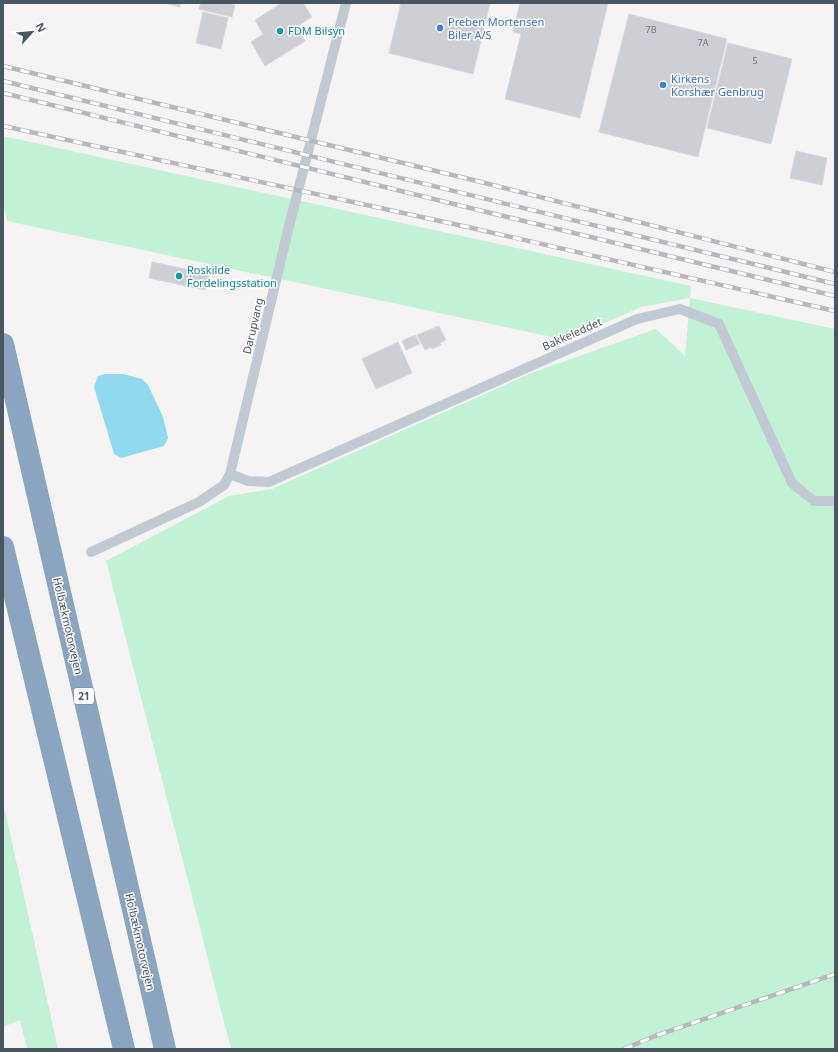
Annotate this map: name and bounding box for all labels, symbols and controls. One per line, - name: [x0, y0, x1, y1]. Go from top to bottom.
- north arrow: [12, 12, 52, 52]
- place label: Preben Mortensen Biler A/S: [448, 14, 544, 42]
- text: N: [33, 20, 50, 35]
- place label: FDM Bilsyn: [288, 23, 345, 38]
- marker: Preben Mortensen Biler A/S: [435, 23, 445, 33]
- house number: 7B: [646, 23, 657, 36]
- marker: FDM Bilsyn: [275, 26, 285, 36]
- house number: 7A: [698, 36, 709, 49]
- house number: 5: [752, 54, 758, 67]
- place label: Kirkens Korshær Genbrug: [671, 71, 764, 99]
- marker: Kirkens Korshær Genbrug: [658, 80, 668, 90]
- place label: Roskilde Fordelingsstation: [187, 262, 277, 290]
- marker: Roskilde Fordelingsstation: [174, 271, 184, 281]
- street label: Darupvang: [239, 296, 266, 356]
- street label: Bakkeleddet: [539, 314, 604, 353]
- street label: Holbækmotorvejen: [50, 576, 87, 676]
- road number: 21: [74, 688, 94, 704]
- street label: Holbækmotorvejen: [122, 892, 159, 992]

